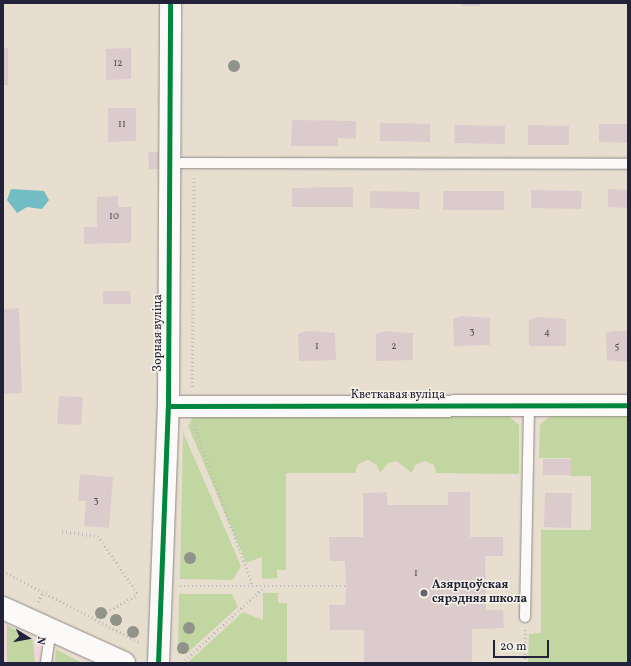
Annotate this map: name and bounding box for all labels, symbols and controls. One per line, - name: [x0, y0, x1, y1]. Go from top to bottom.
- house number: 12: [113, 58, 123, 70]
- house number: 11: [118, 119, 126, 131]
- house number: 10: [109, 211, 119, 223]
- street label: Зорная вуліца: [152, 294, 166, 372]
- house number: 3: [469, 326, 475, 338]
- house number: 4: [544, 327, 550, 339]
- house number: 1: [315, 341, 319, 353]
- house number: 2: [391, 341, 397, 353]
- house number: 5: [615, 341, 619, 353]
- street label: Кветкавая вуліца: [351, 389, 445, 403]
- house number: 3: [93, 495, 99, 507]
- house number: 1: [414, 568, 418, 580]
- place label: Азярцоўская сярэдняя школа: [432, 579, 527, 607]
- marker: Азярцоўская сярэдняя школа: [419, 588, 429, 598]
- north arrow: [8, 618, 48, 658]
- scale bar: [495, 632, 551, 658]
- text: N: [32, 635, 48, 646]
- text: 20 m: [500, 639, 527, 655]

